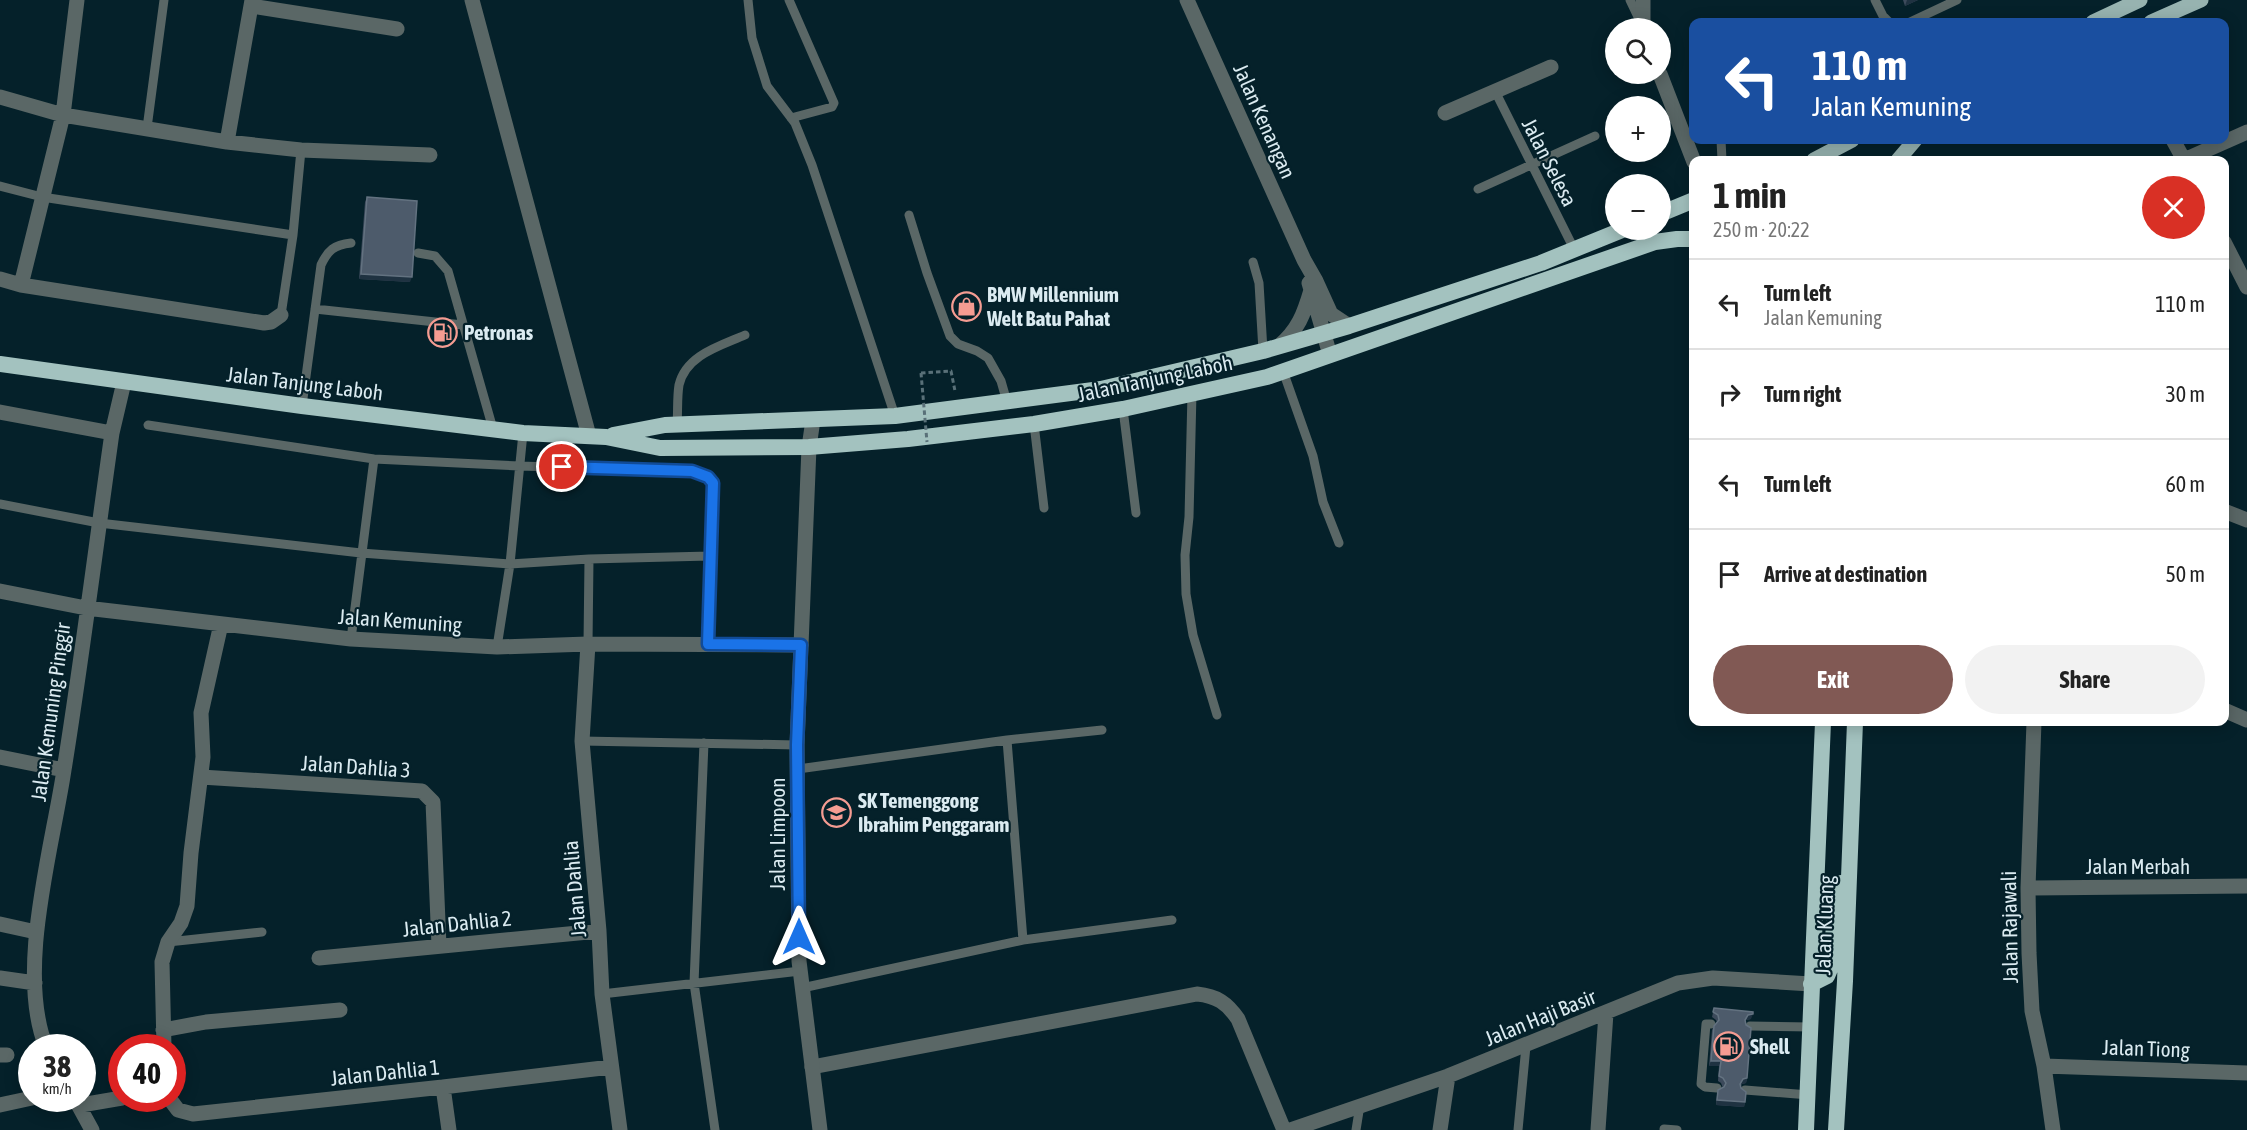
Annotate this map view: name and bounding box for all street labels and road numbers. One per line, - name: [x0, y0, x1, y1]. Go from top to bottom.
- street label: Jalan Kenangan: [1229, 60, 1301, 182]
- street label: Jalan Selesa: [1518, 114, 1582, 210]
- street label: Jalan Tanjung Laboh: [1075, 350, 1235, 406]
- street label: Jalan Tanjung Laboh: [225, 361, 385, 405]
- street label: Jalan Kemuning: [337, 604, 463, 636]
- street label: Jalan Kemuning Pinggir: [26, 620, 75, 803]
- street label: Jalan Dahlia 3: [301, 750, 411, 782]
- street label: Jalan Limpoon: [765, 778, 789, 890]
- street label: Jalan Dahlia: [558, 840, 590, 938]
- street label: Jalan Merbah: [2086, 854, 2190, 878]
- street label: Jalan Rajawali: [1996, 871, 2022, 983]
- street label: Jalan Kluang: [1810, 875, 1838, 975]
- street label: Jalan Dahlia 2: [401, 905, 513, 941]
- street label: Jalan Haji Basir: [1481, 984, 1600, 1050]
- street label: Jalan Tiong: [2102, 1034, 2190, 1062]
- street label: Jalan Dahlia 1: [329, 1054, 441, 1090]

